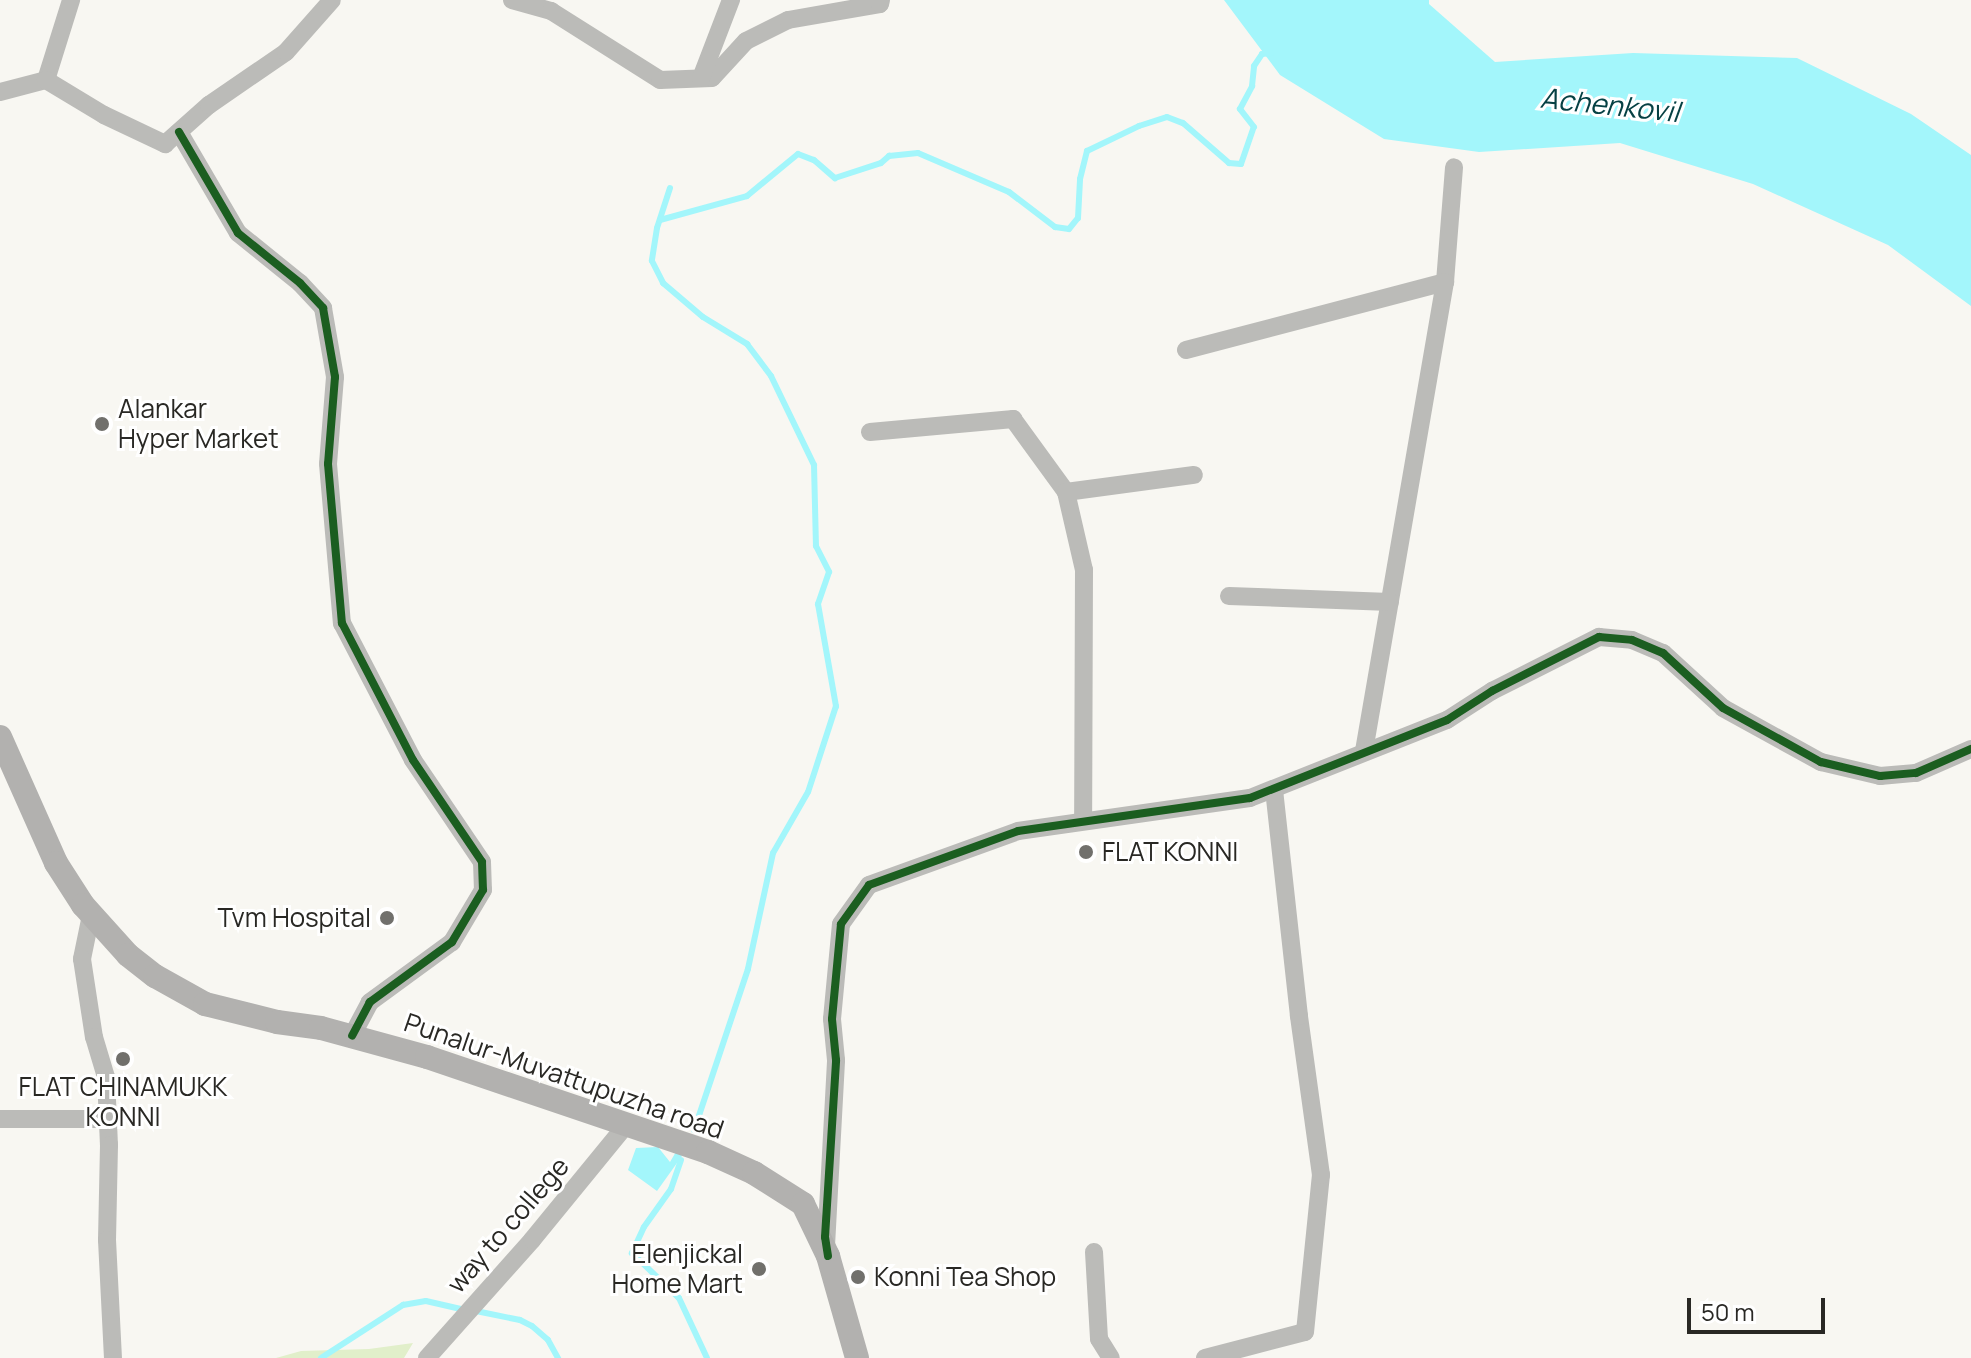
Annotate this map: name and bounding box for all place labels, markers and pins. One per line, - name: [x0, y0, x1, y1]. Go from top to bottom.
- place label: Alankar Hyper Market: [118, 393, 279, 454]
- marker: Alankar Hyper Market: [93, 415, 111, 433]
- place label: FLAT KONNI: [1102, 836, 1239, 868]
- marker: FLAT KONNI: [1077, 843, 1095, 861]
- place label: Tvm Hospital: [218, 902, 371, 934]
- marker: Tvm Hospital: [378, 909, 396, 927]
- marker: FLAT CHINAMUKK KONNI: [114, 1050, 132, 1068]
- place label: FLAT CHINAMUKK KONNI: [18, 1071, 228, 1132]
- place label: Elenjickal Home Mart: [611, 1238, 743, 1300]
- marker: Elenjickal Home Mart: [750, 1260, 768, 1278]
- place label: Konni Tea Shop: [874, 1261, 1056, 1293]
- marker: Konni Tea Shop: [849, 1268, 867, 1286]

